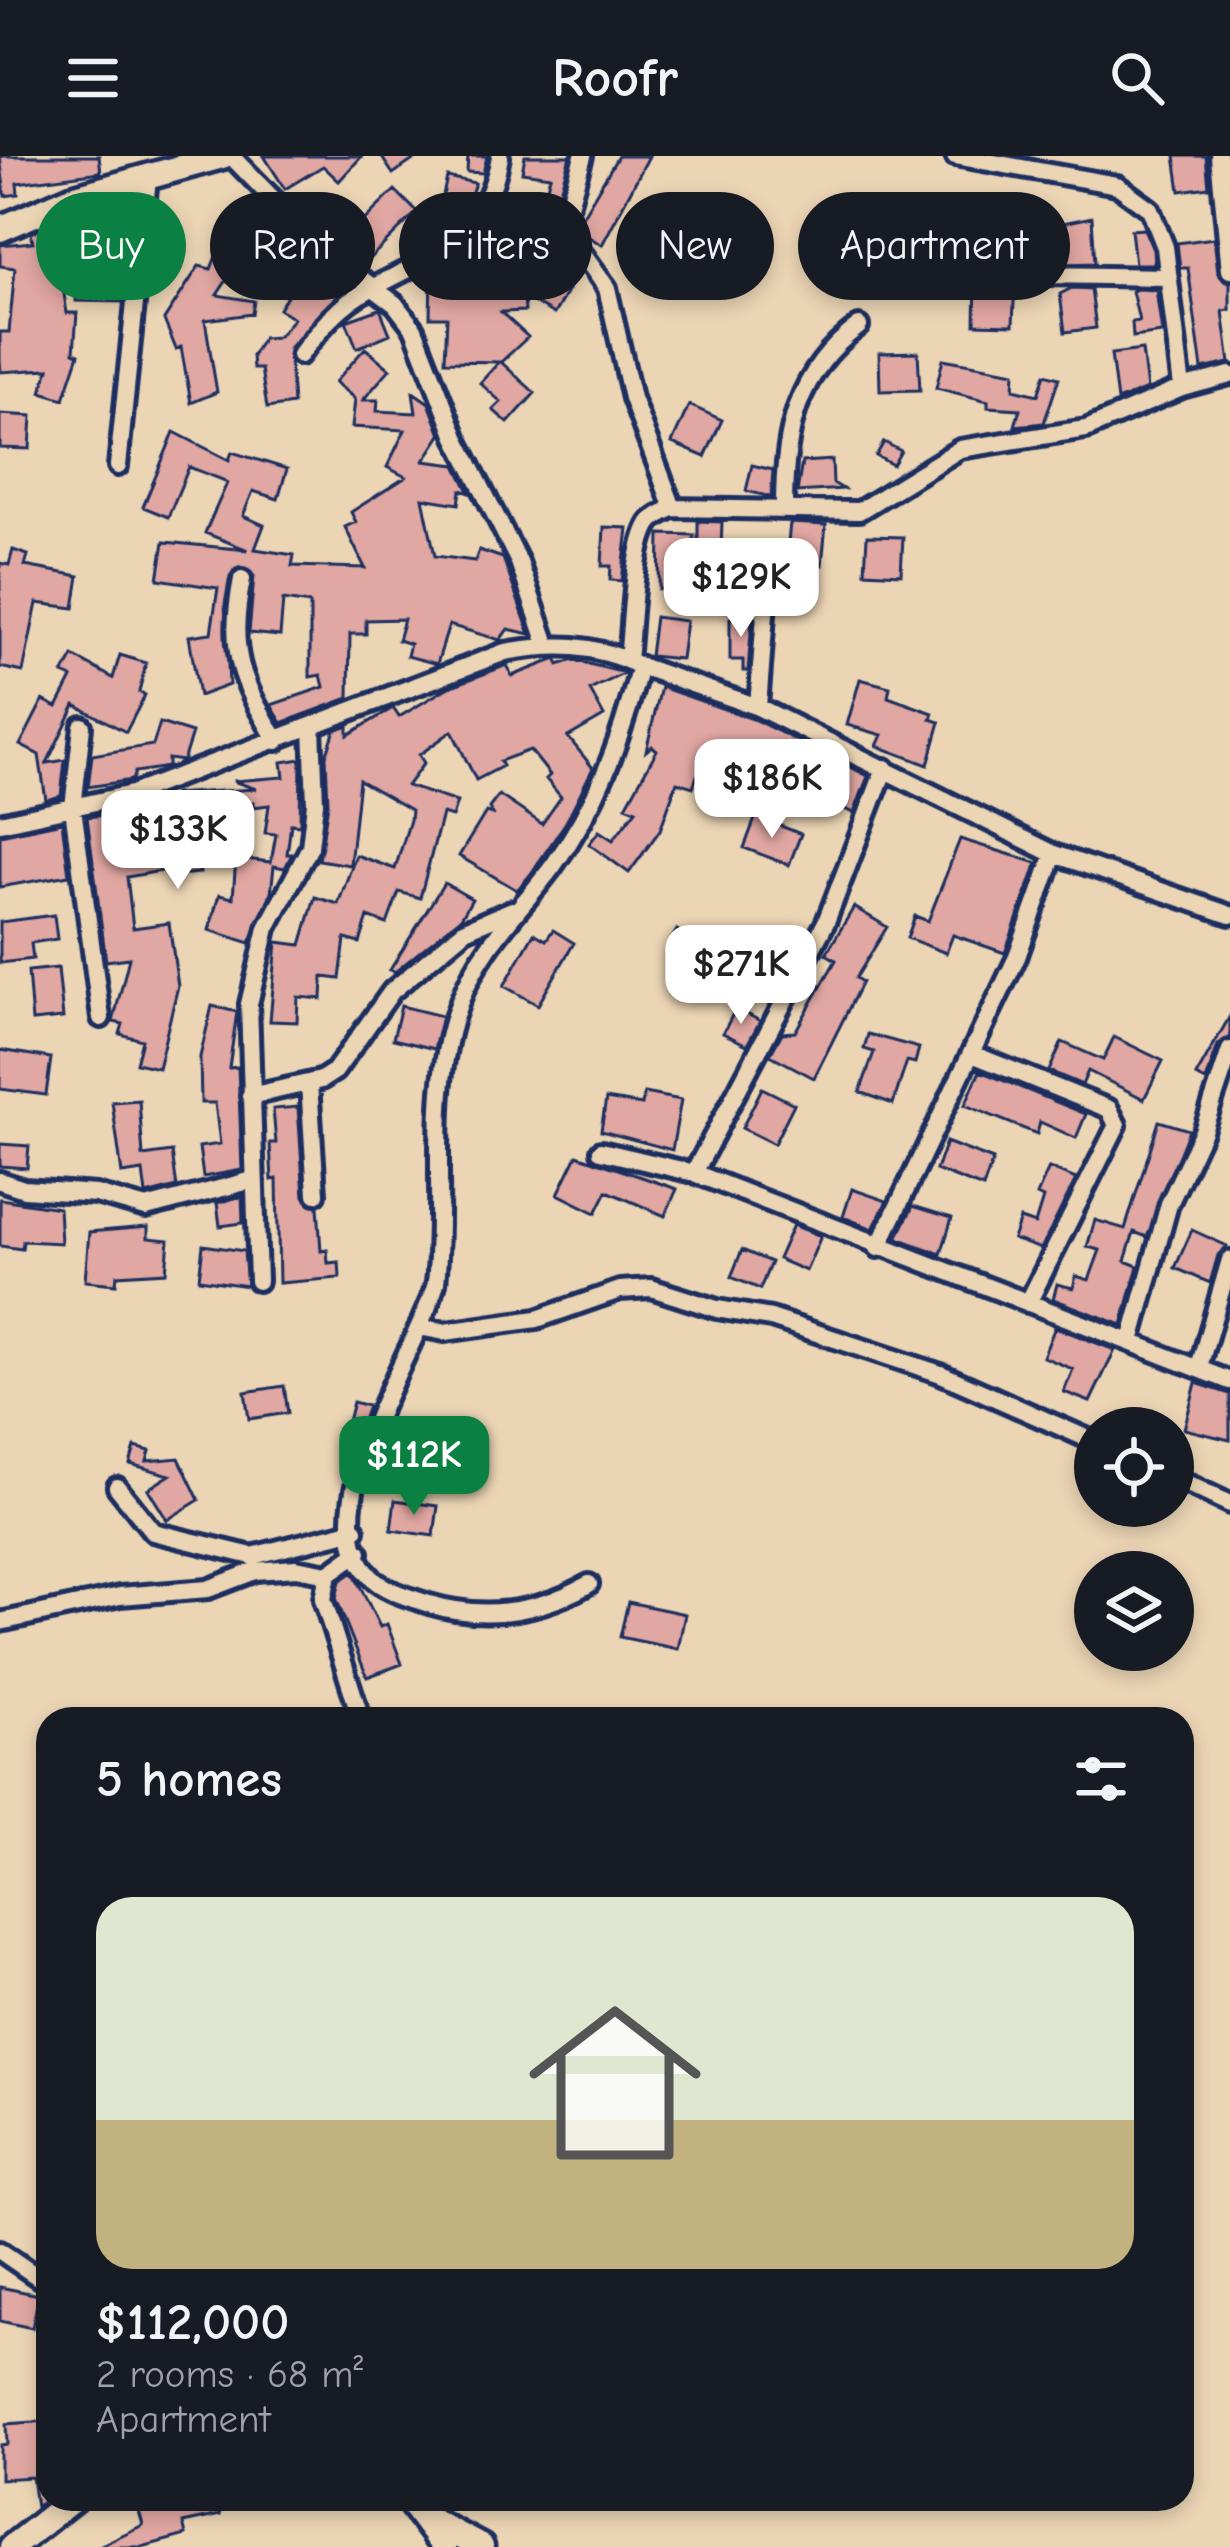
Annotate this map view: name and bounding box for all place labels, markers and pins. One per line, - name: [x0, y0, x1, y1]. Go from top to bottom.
- pin: $129K: [657, 538, 825, 640]
- pin: $186K: [688, 739, 856, 841]
- pin: $133K: [94, 790, 262, 892]
- pin: $271K: [657, 925, 825, 1027]
- pin: $112K: [330, 1416, 498, 1518]

